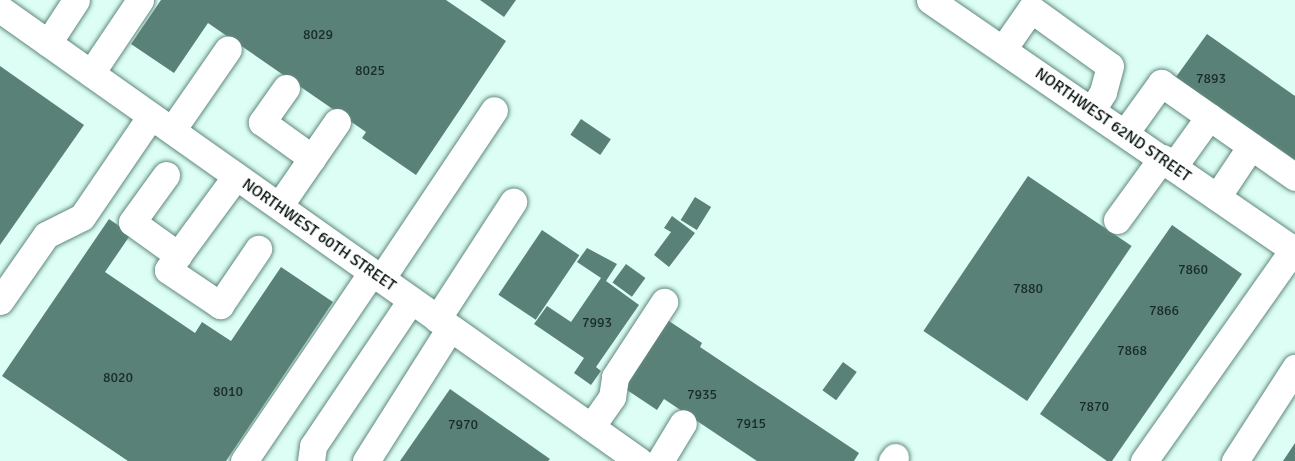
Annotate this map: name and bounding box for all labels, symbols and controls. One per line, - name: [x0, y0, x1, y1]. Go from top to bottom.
- house number: 8029: [303, 27, 333, 43]
- house number: 8025: [355, 63, 385, 79]
- street label: NORTHWEST 62ND STREET: [1031, 64, 1195, 186]
- house number: 7893: [1196, 71, 1226, 87]
- street label: NORTHWEST 60TH STREET: [238, 175, 400, 295]
- house number: 7860: [1178, 262, 1208, 278]
- house number: 7880: [1013, 281, 1043, 297]
- house number: 7866: [1149, 303, 1179, 319]
- house number: 7993: [582, 315, 612, 331]
- house number: 7868: [1117, 343, 1147, 359]
- house number: 8020: [103, 370, 133, 386]
- house number: 8010: [213, 384, 243, 400]
- house number: 7935: [687, 387, 717, 403]
- house number: 7870: [1079, 399, 1109, 415]
- house number: 7915: [736, 416, 766, 432]
- house number: 7970: [448, 417, 478, 433]

